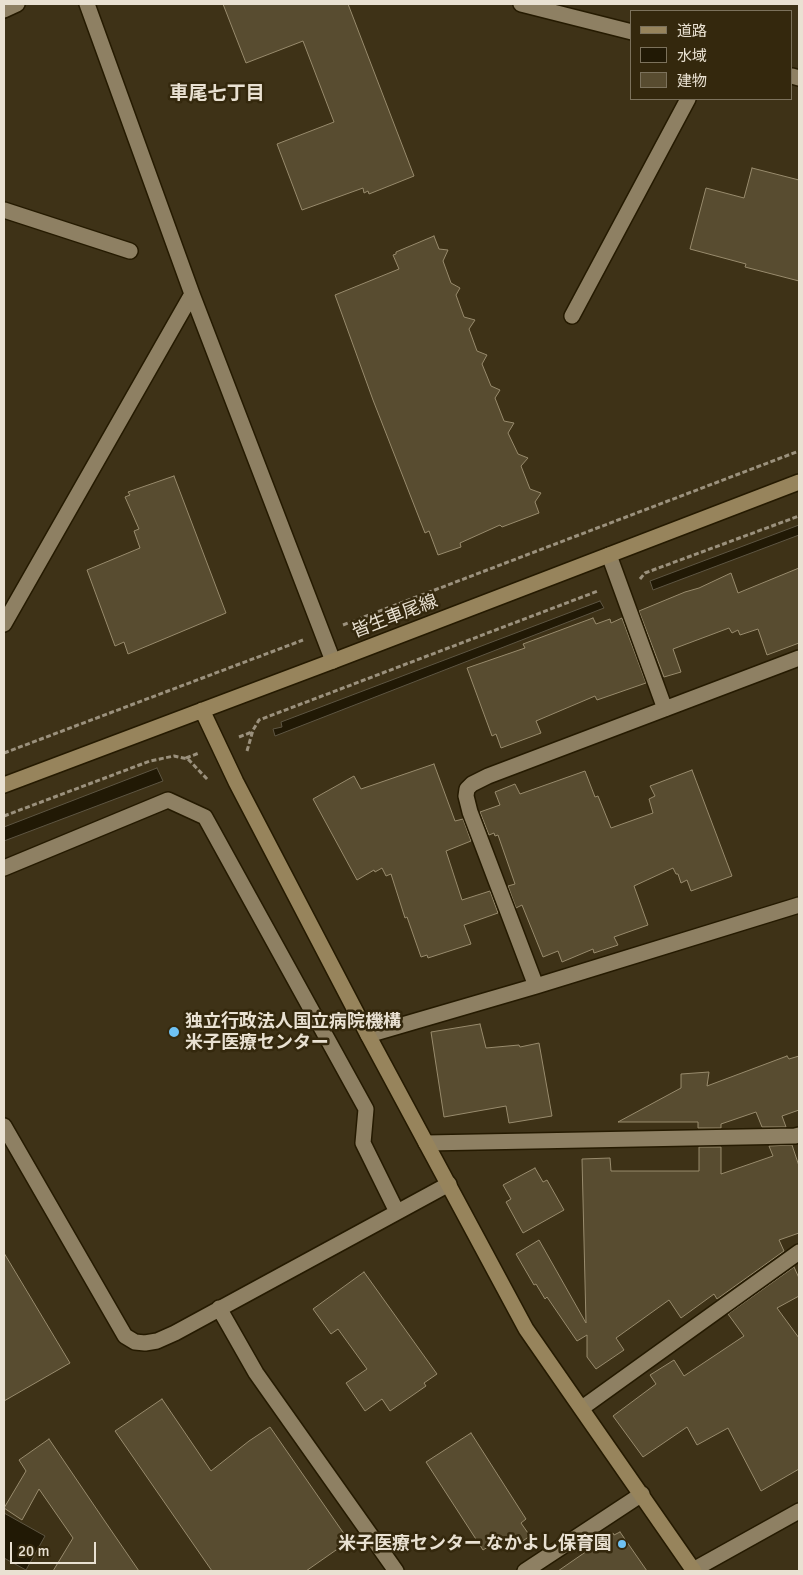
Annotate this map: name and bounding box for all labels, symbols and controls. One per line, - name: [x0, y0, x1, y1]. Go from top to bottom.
- legend: [630, 10, 793, 100]
- text: 道路: [677, 22, 707, 40]
- text: 水域: [677, 47, 707, 65]
- text: 建物: [677, 72, 707, 90]
- district label: 車尾七丁目: [170, 83, 264, 105]
- street label: 皆生車尾線: [349, 591, 441, 643]
- place label: 独立行政法人国立病院機構 米子医療センター: [185, 1011, 401, 1054]
- marker: 独立行政法人国立病院機構 米子医療センター: [167, 1025, 181, 1039]
- scale bar: [12, 1532, 99, 1564]
- place label: 米子医療センター なかよし保育園: [338, 1533, 612, 1555]
- marker: 米子医療センター なかよし保育園: [616, 1538, 628, 1550]
- text: 20 m: [18, 1542, 49, 1560]

